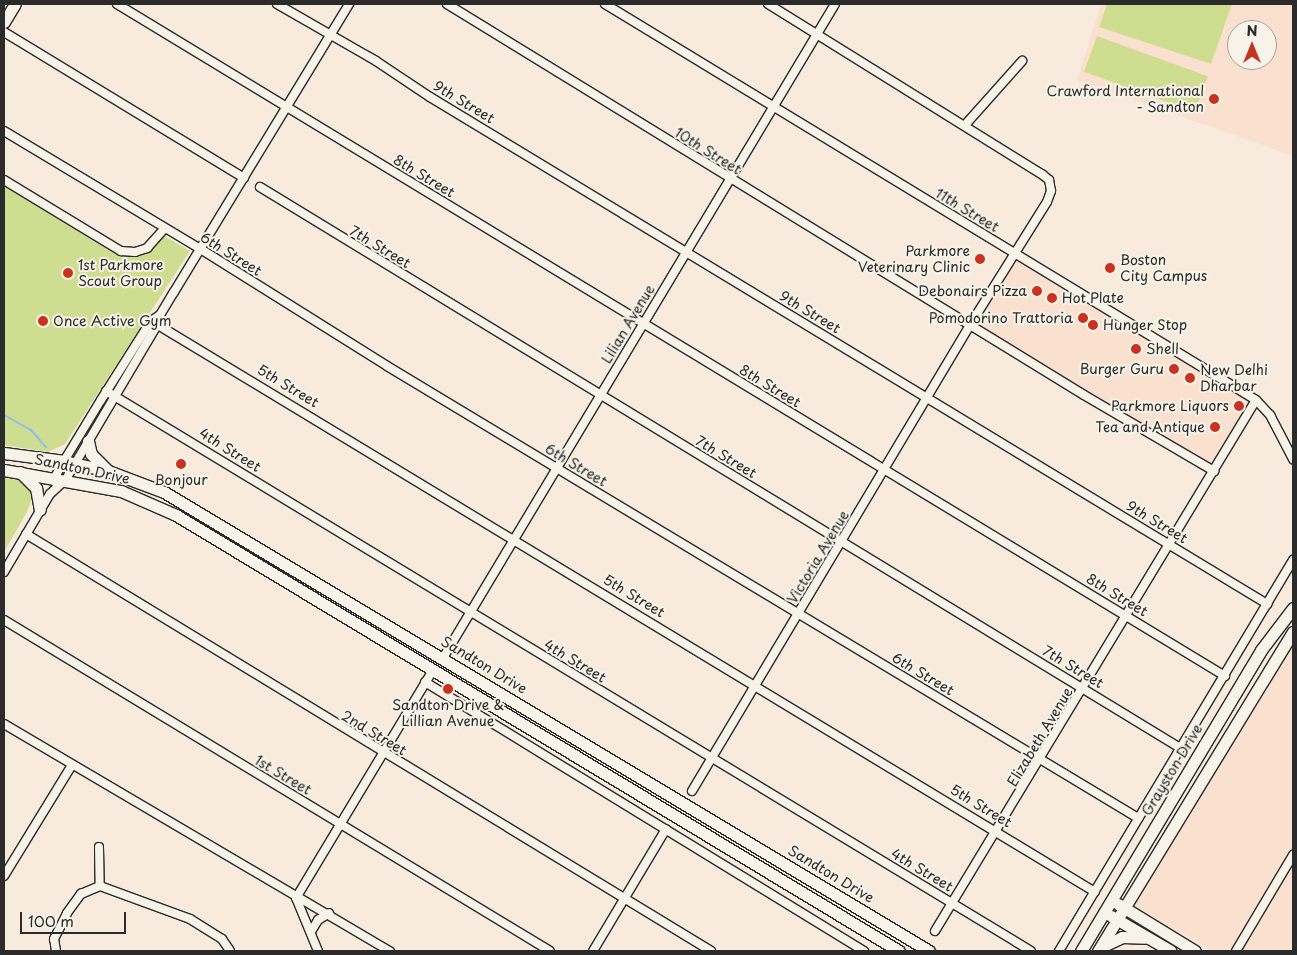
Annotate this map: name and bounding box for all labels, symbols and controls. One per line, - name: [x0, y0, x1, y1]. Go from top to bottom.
- north arrow: [1227, 20, 1277, 70]
- text: N: [1246, 20, 1258, 41]
- street label: 9th Street: [430, 77, 498, 127]
- place label: Crawford International - Sandton: [1047, 83, 1204, 115]
- marker: Crawford International - Sandton: [1208, 93, 1220, 105]
- street label: 10th Street: [671, 124, 745, 178]
- street label: 8th Street: [390, 151, 458, 201]
- street label: 11th Street: [932, 184, 1002, 236]
- street label: 7th Street: [347, 222, 413, 272]
- street label: 6th Street: [197, 228, 265, 280]
- place label: Parkmore Veterinary Clinic: [858, 243, 970, 276]
- place label: Boston City Campus: [1120, 252, 1208, 284]
- marker: Parkmore Veterinary Clinic: [974, 253, 986, 265]
- place label: 1st Parkmore Scout Group: [78, 257, 166, 290]
- marker: Boston City Campus: [1104, 262, 1116, 274]
- marker: 1st Parkmore Scout Group: [62, 267, 74, 279]
- street label: Lilian Avenue: [598, 282, 658, 366]
- place label: Debonairs Pizza: [919, 283, 1027, 299]
- marker: Debonairs Pizza: [1031, 285, 1043, 297]
- street label: 9th Street: [776, 287, 844, 337]
- place label: Hot Plate: [1062, 290, 1125, 306]
- marker: Hot Plate: [1046, 292, 1058, 304]
- place label: Pomodorino Trattoria: [930, 310, 1073, 326]
- marker: Pomodorino Trattoria: [1077, 312, 1089, 324]
- place label: Once Active Gym: [53, 313, 170, 329]
- marker: Once Active Gym: [37, 315, 49, 327]
- place label: Hunger Stop: [1103, 317, 1188, 333]
- marker: Hunger Stop: [1087, 319, 1099, 331]
- place label: Shell: [1146, 341, 1179, 357]
- marker: Shell: [1130, 343, 1142, 355]
- street label: 5th Street: [254, 361, 322, 411]
- street label: 8th Street: [736, 361, 804, 411]
- place label: Burger Guru: [1080, 361, 1164, 377]
- place label: New Delhi Dharbar: [1200, 362, 1269, 394]
- marker: Burger Guru: [1168, 363, 1180, 375]
- marker: New Delhi Dharbar: [1184, 372, 1196, 384]
- place label: Parkmore Liquors: [1111, 398, 1229, 414]
- marker: Parkmore Liquors: [1233, 400, 1245, 412]
- place label: Tea and Antique: [1093, 419, 1205, 435]
- marker: Tea and Antique: [1209, 421, 1221, 433]
- street label: 4th Street: [196, 425, 264, 475]
- street label: 7th Street: [693, 432, 759, 482]
- street label: 6th Street: [542, 440, 610, 490]
- street label: Sandton Drive: [33, 451, 131, 487]
- marker: Bonjour: [175, 458, 187, 470]
- place label: Bonjour: [154, 472, 208, 488]
- street label: 9th Street: [1123, 497, 1191, 547]
- street label: Victoria Avenue: [784, 507, 852, 607]
- street label: 8th Street: [1083, 570, 1151, 620]
- street label: 5th Street: [600, 571, 668, 621]
- street label: Sandton Drive: [438, 633, 530, 697]
- street label: 4th Street: [541, 636, 609, 686]
- street label: 7th Street: [1040, 642, 1106, 692]
- street label: 6th Street: [889, 649, 957, 699]
- marker: Sandton Drive & Lillian Avenue: [442, 683, 454, 695]
- street label: Elizabeth Avenue: [1003, 684, 1077, 790]
- place label: Sandton Drive & Lillian Avenue: [392, 697, 504, 730]
- street label: 2nd Street: [338, 707, 410, 759]
- street label: Grayston Drive: [1138, 721, 1206, 819]
- street label: 1st Street: [251, 751, 315, 799]
- street label: 5th Street: [947, 781, 1015, 831]
- street label: Sandton Drive: [785, 842, 877, 906]
- street label: 4th Street: [888, 845, 956, 895]
- scale bar: [22, 902, 129, 934]
- text: 100 m: [28, 909, 74, 932]

